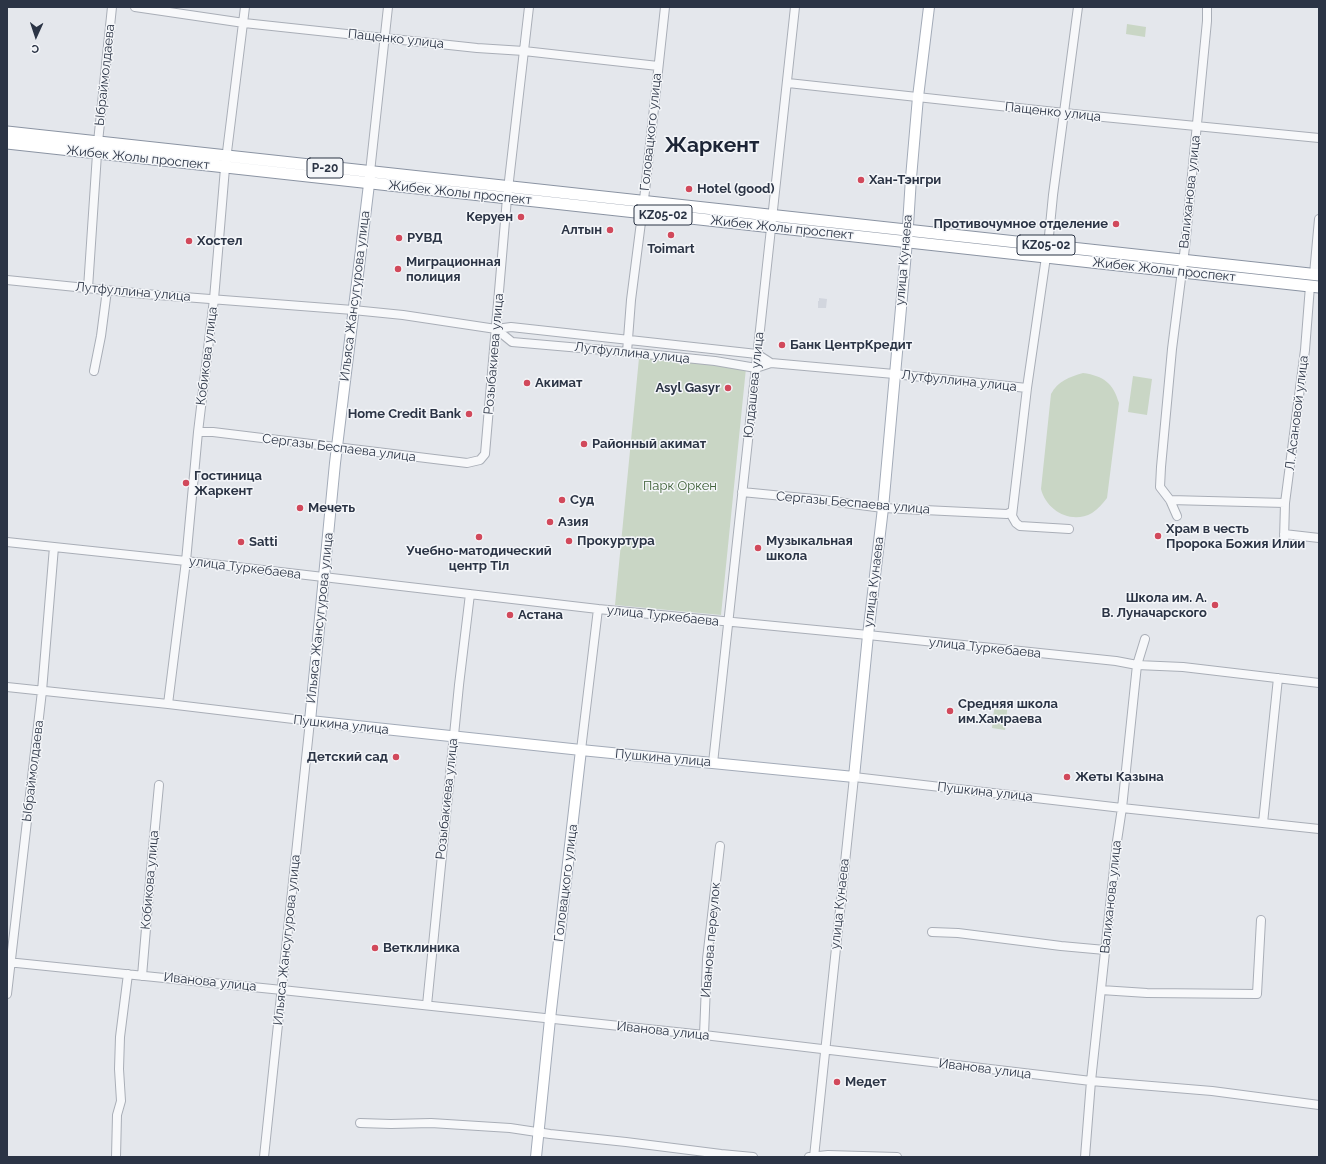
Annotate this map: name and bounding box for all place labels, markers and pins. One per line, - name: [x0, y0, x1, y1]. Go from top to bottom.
- place label: Хан-Тэнгри: [869, 172, 941, 188]
- marker: Хан-Тэнгри: [856, 175, 866, 185]
- place label: Hotel (good): [697, 181, 774, 197]
- marker: Hotel (good): [684, 184, 694, 194]
- place label: Керуен: [466, 209, 513, 225]
- marker: Керуен: [516, 212, 526, 222]
- place label: Противочумное отделение: [934, 216, 1108, 232]
- marker: Противочумное отделение: [1111, 219, 1121, 229]
- place label: Алтын: [561, 222, 602, 238]
- marker: Алтын: [605, 225, 615, 235]
- place label: РУВД: [407, 230, 442, 246]
- marker: Toimart: [666, 230, 676, 240]
- place label: Хостел: [197, 233, 243, 249]
- marker: РУВД: [394, 233, 404, 243]
- marker: Хостел: [184, 236, 194, 246]
- place label: Toimart: [647, 241, 695, 257]
- place label: Миграционная полиция: [406, 254, 501, 285]
- marker: Миграционная полиция: [393, 264, 403, 274]
- place label: Банк ЦентрКредит: [790, 337, 912, 353]
- marker: Банк ЦентрКредит: [777, 340, 787, 350]
- place label: Акимат: [535, 375, 582, 391]
- marker: Акимат: [522, 378, 532, 388]
- place label: Asyl Gasyr: [655, 380, 720, 396]
- marker: Asyl Gasyr: [723, 383, 733, 393]
- place label: Home Credit Bank: [348, 406, 461, 422]
- marker: Home Credit Bank: [464, 409, 474, 419]
- place label: Районный акимат: [592, 436, 706, 452]
- marker: Районный акимат: [579, 439, 589, 449]
- place label: Гостиница Жаркент: [194, 468, 262, 499]
- marker: Гостиница Жаркент: [181, 478, 191, 488]
- place label: Суд: [570, 492, 594, 508]
- marker: Суд: [557, 495, 567, 505]
- place label: Мечеть: [308, 500, 355, 516]
- marker: Мечеть: [295, 503, 305, 513]
- place label: Азия: [558, 514, 588, 530]
- marker: Азия: [545, 517, 555, 527]
- place label: Храм в честь Пророка Божия Илии: [1166, 521, 1305, 552]
- marker: Храм в честь Пророка Божия Илии: [1153, 531, 1163, 541]
- marker: Учебно-матодический центр Тіл: [474, 532, 484, 542]
- place label: Прокуртура: [577, 533, 655, 549]
- place label: Музыкальная школа: [766, 533, 853, 564]
- place label: Satti: [249, 534, 278, 550]
- marker: Прокуртура: [564, 536, 574, 546]
- marker: Satti: [236, 537, 246, 547]
- place label: Учебно-матодический центр Тіл: [406, 543, 552, 574]
- marker: Музыкальная школа: [753, 543, 763, 553]
- place label: Школа им. А. В. Луначарского: [1102, 590, 1207, 621]
- marker: Школа им. А. В. Луначарского: [1210, 600, 1220, 610]
- place label: Астана: [518, 607, 563, 623]
- marker: Астана: [505, 610, 515, 620]
- place label: Средняя школа им.Хамраева: [958, 696, 1058, 727]
- marker: Средняя школа им.Хамраева: [945, 706, 955, 716]
- place label: Детский сад: [307, 749, 388, 765]
- marker: Детский сад: [391, 752, 401, 762]
- place label: Жеты Казына: [1075, 769, 1164, 785]
- marker: Жеты Казына: [1062, 772, 1072, 782]
- place label: Ветклиника: [383, 940, 460, 956]
- marker: Ветклиника: [370, 943, 380, 953]
- place label: Медет: [845, 1074, 886, 1090]
- marker: Медет: [832, 1077, 842, 1087]

